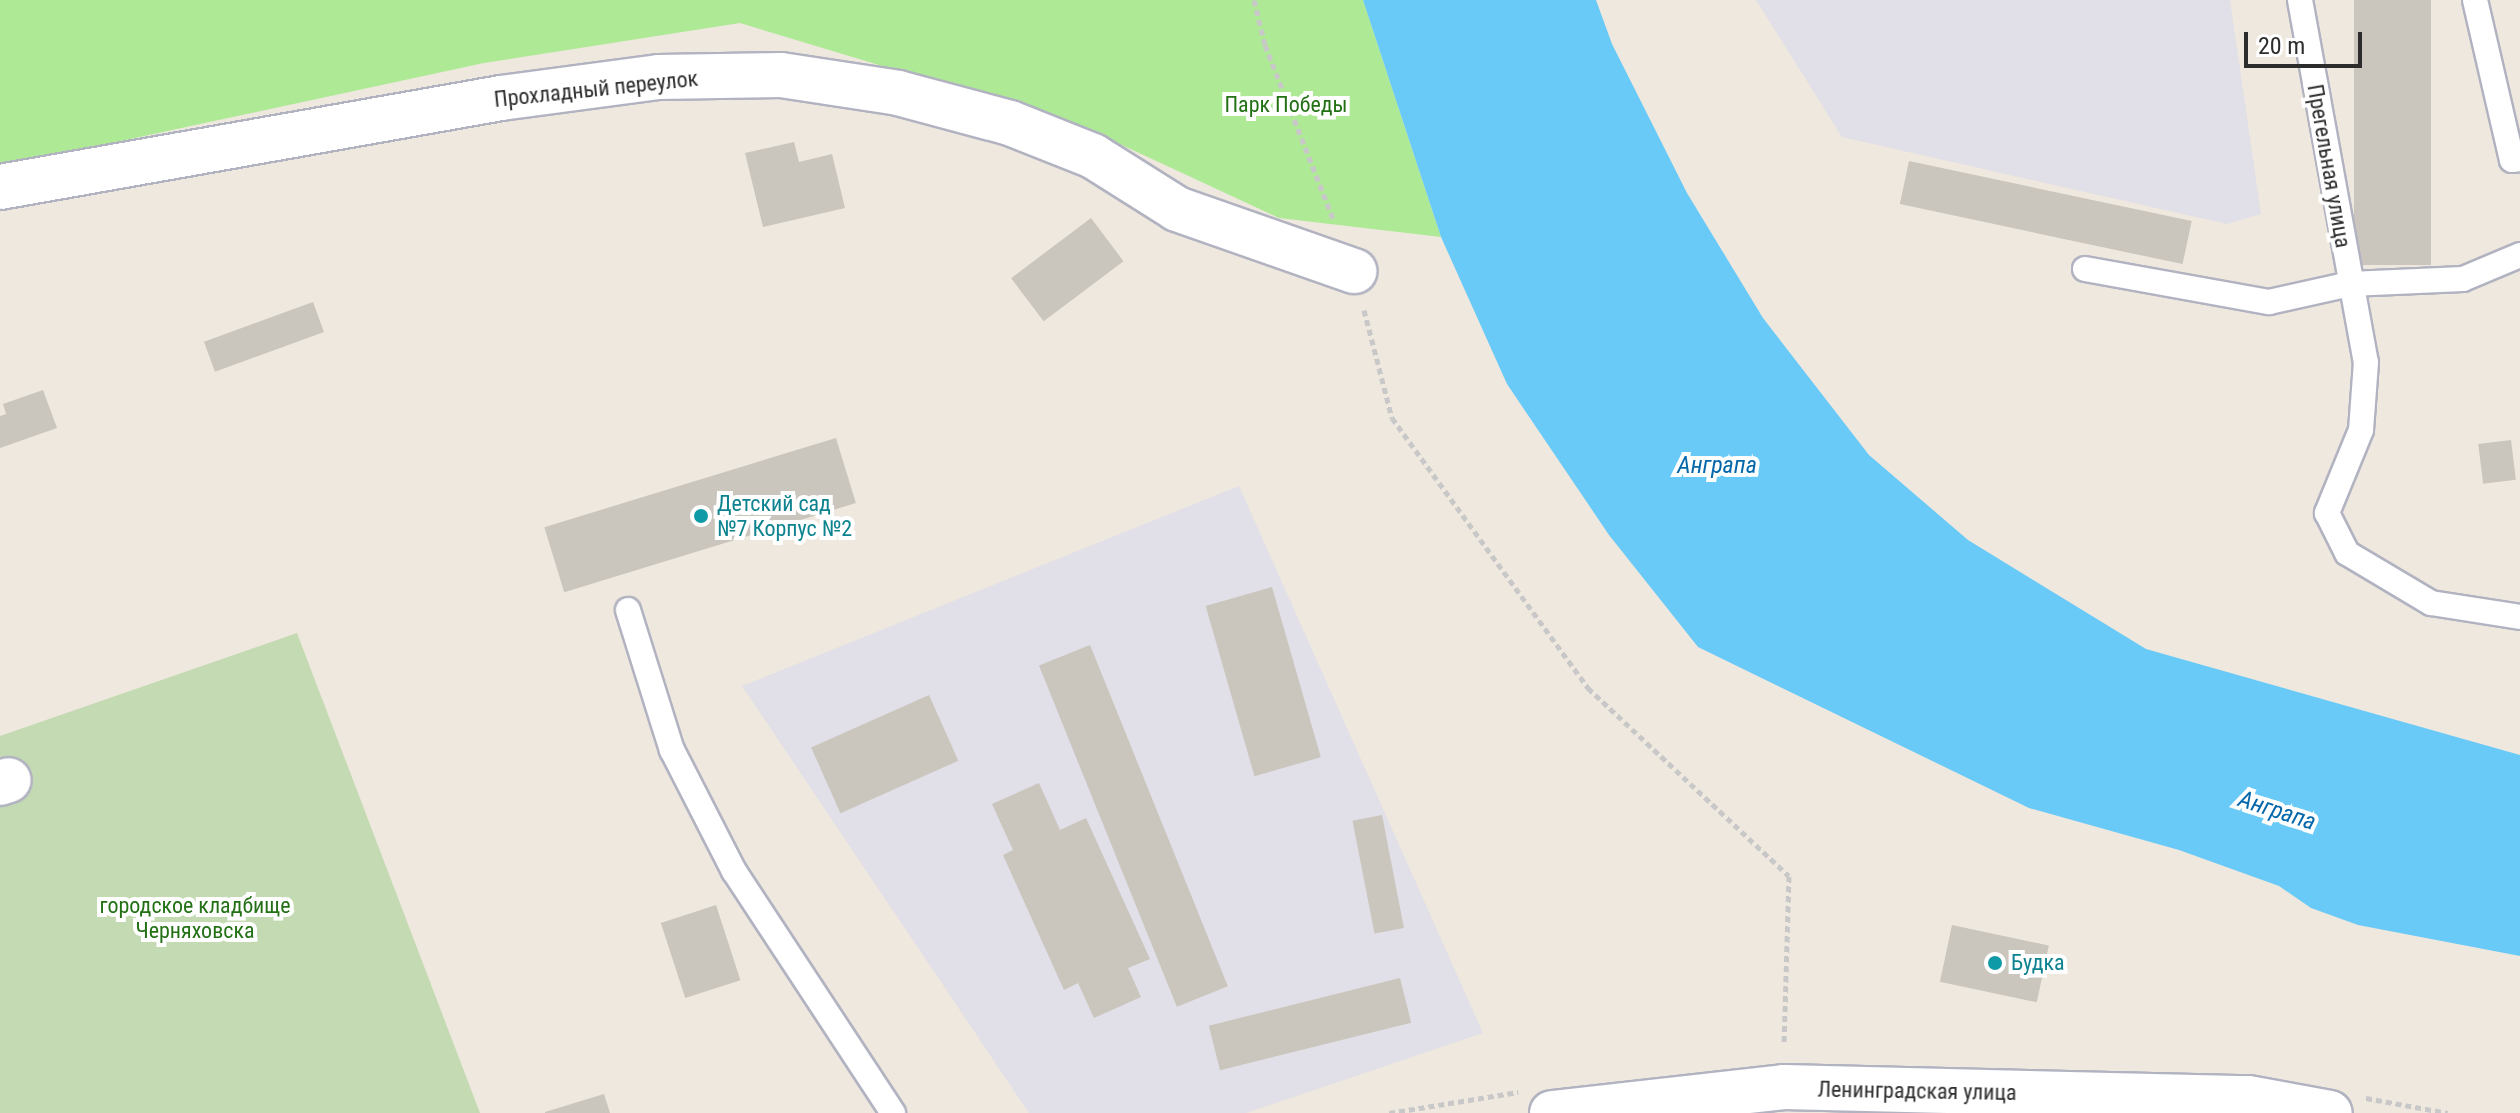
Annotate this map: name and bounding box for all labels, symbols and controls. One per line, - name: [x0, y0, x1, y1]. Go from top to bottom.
- scale bar: [2248, 16, 2366, 66]
- text: 20 m: [2258, 32, 2305, 60]
- street label: Прохладный переулок: [493, 65, 699, 113]
- street label: Прегельная улица: [2302, 82, 2356, 250]
- park label: Парк Победы: [1224, 92, 1348, 118]
- water label: Анграпа: [1677, 452, 1757, 480]
- place label: Детский сад №7 Корпус №2: [717, 490, 852, 542]
- marker: Детский сад №7 Корпус №2: [692, 507, 710, 525]
- water label: Анграпа: [2235, 785, 2319, 837]
- park label: городское кладбище Черняховска: [100, 892, 290, 944]
- place label: Будка: [2011, 950, 2065, 976]
- marker: Будка: [1986, 954, 2004, 972]
- street label: Ленинградская улица: [1817, 1076, 2017, 1106]

